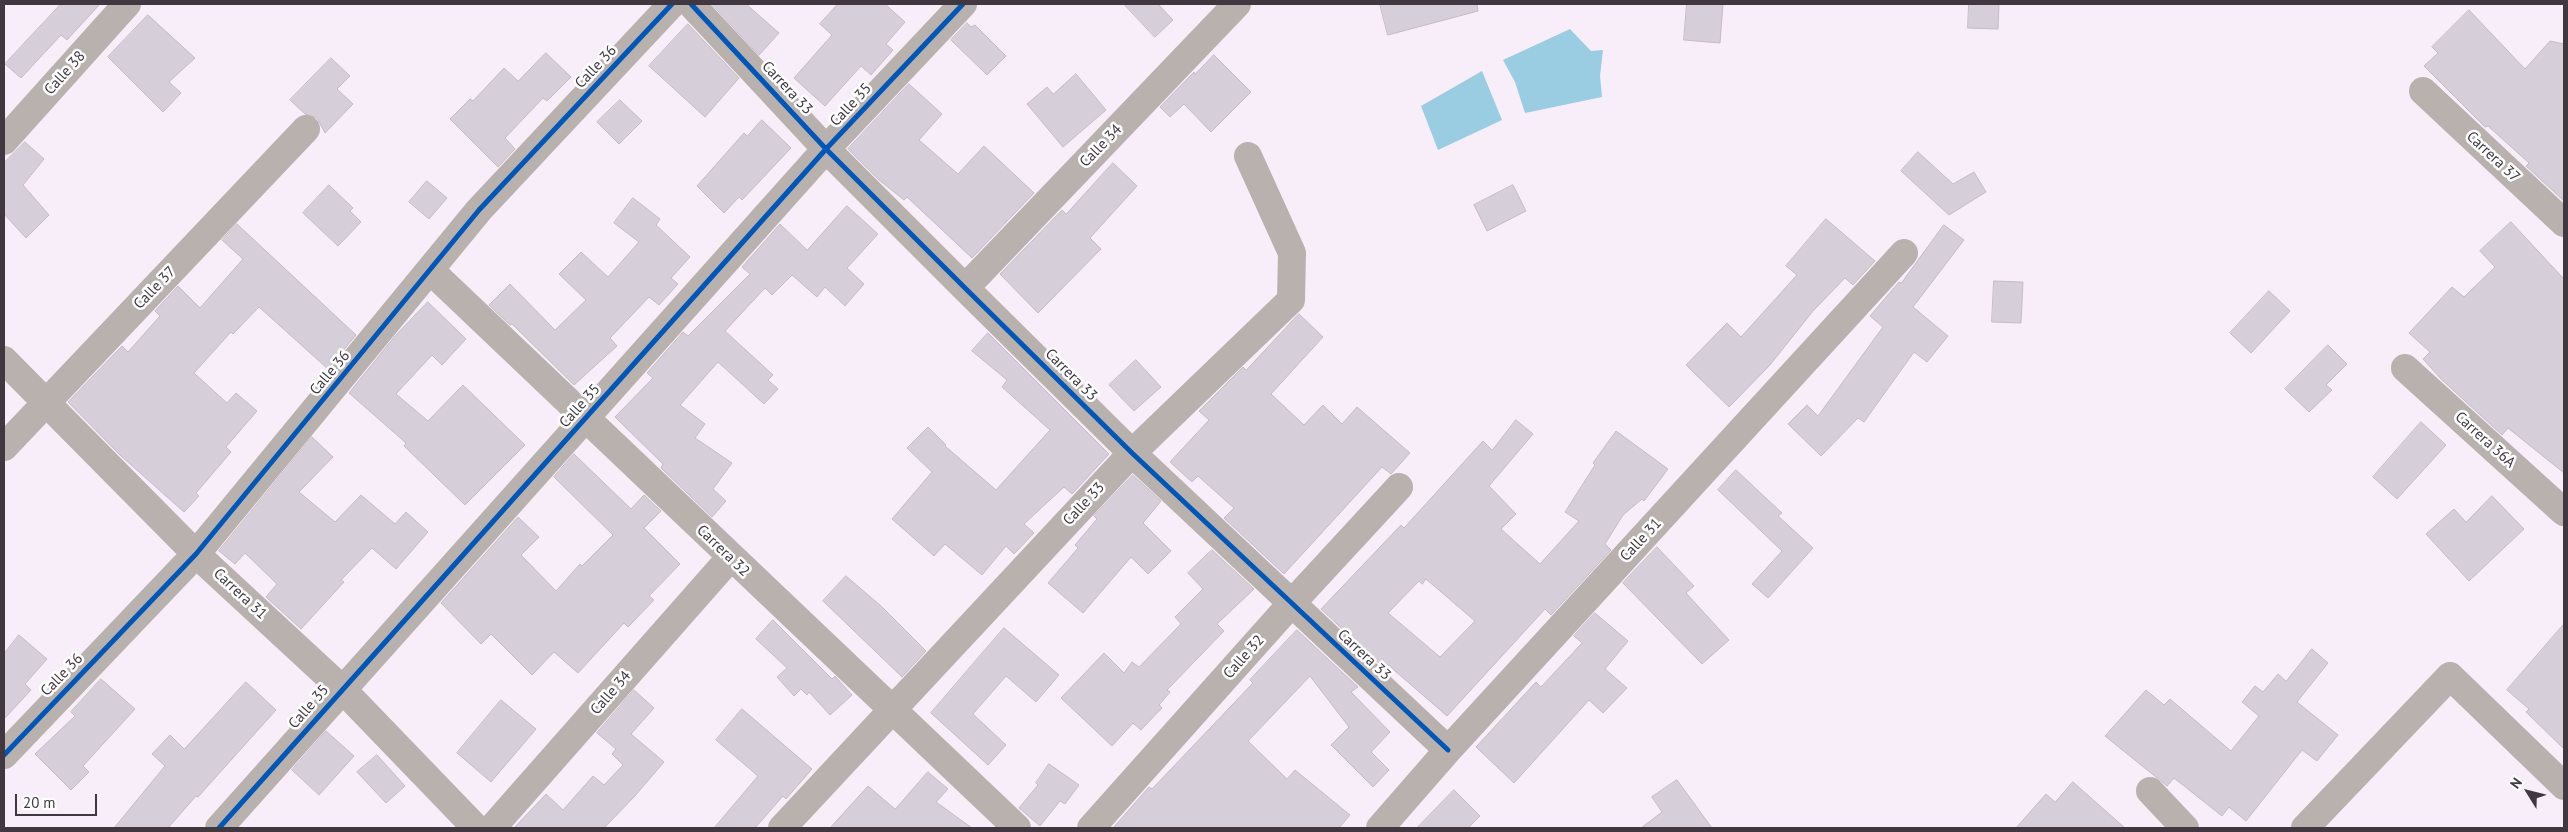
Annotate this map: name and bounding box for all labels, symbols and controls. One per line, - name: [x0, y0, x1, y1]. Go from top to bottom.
- street label: Calle 36: [572, 42, 620, 92]
- street label: Calle 38: [41, 47, 89, 99]
- street label: Carrera 33: [758, 58, 816, 118]
- street label: Calle 35: [827, 80, 875, 130]
- street label: Calle 34: [1076, 121, 1126, 171]
- street label: Carrera 37: [2463, 128, 2523, 186]
- street label: Calle 37: [130, 263, 180, 313]
- street label: Carrera 33: [1041, 345, 1101, 405]
- street label: Calle 36: [306, 347, 354, 399]
- street label: Calle 35: [556, 380, 604, 432]
- street label: Carrera 36A: [2451, 408, 2519, 472]
- street label: Calle 33: [1060, 479, 1108, 529]
- street label: Calle 31: [1617, 515, 1665, 565]
- street label: Carrera 32: [693, 521, 753, 581]
- street label: Carrera 31: [210, 565, 270, 623]
- street label: Carrera 33: [1334, 626, 1394, 684]
- street label: Calle 32: [1220, 631, 1268, 683]
- street label: Calle 36: [37, 650, 87, 700]
- street label: Calle 34: [587, 667, 635, 719]
- street label: Calle 35: [285, 681, 333, 733]
- north arrow: [2503, 767, 2553, 817]
- text: N: [2506, 774, 2526, 792]
- scale bar: [18, 784, 100, 816]
- text: 20 m: [23, 793, 56, 812]

